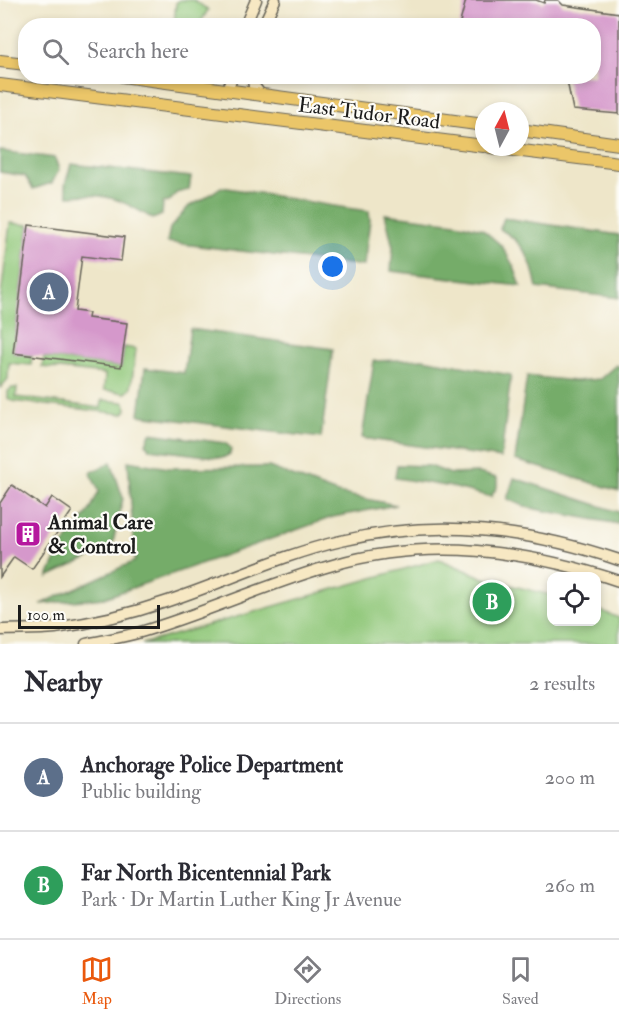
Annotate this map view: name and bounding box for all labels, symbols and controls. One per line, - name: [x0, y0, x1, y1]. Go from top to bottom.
- search box: [18, 18, 601, 84]
- icon: search: [39, 35, 72, 68]
- text: Search here: [87, 37, 189, 65]
- street label: East Tudor Road: [296, 91, 442, 136]
- north arrow: [475, 102, 529, 156]
- your location: [318, 252, 347, 281]
- pin: A: [29, 270, 68, 314]
- place label: Animal Care & Control: [47, 509, 153, 560]
- building icon: Animal Care & Control: [13, 519, 43, 549]
- map controls: [547, 572, 601, 626]
- button: locate: [547, 572, 601, 626]
- pin: B: [472, 580, 512, 624]
- scale bar: [18, 602, 160, 630]
- text: 100 m: [27, 605, 65, 625]
- text: Nearby: [24, 667, 102, 699]
- text: 2 results: [529, 671, 595, 696]
- text: Anchorage Police Department: [81, 751, 343, 779]
- text: A: [37, 765, 50, 790]
- text: 200 m: [545, 765, 595, 790]
- text: Public building: [81, 779, 201, 804]
- text: Far North Bicentennial Park: [81, 859, 331, 887]
- text: B: [37, 873, 50, 898]
- text: 260 m: [545, 873, 595, 898]
- text: Park · Dr Martin Luther King Jr Avenue: [81, 887, 402, 912]
- tab: Map: [80, 953, 113, 1009]
- tab: Directions: [274, 953, 341, 1009]
- tab: Saved: [502, 953, 539, 1009]

